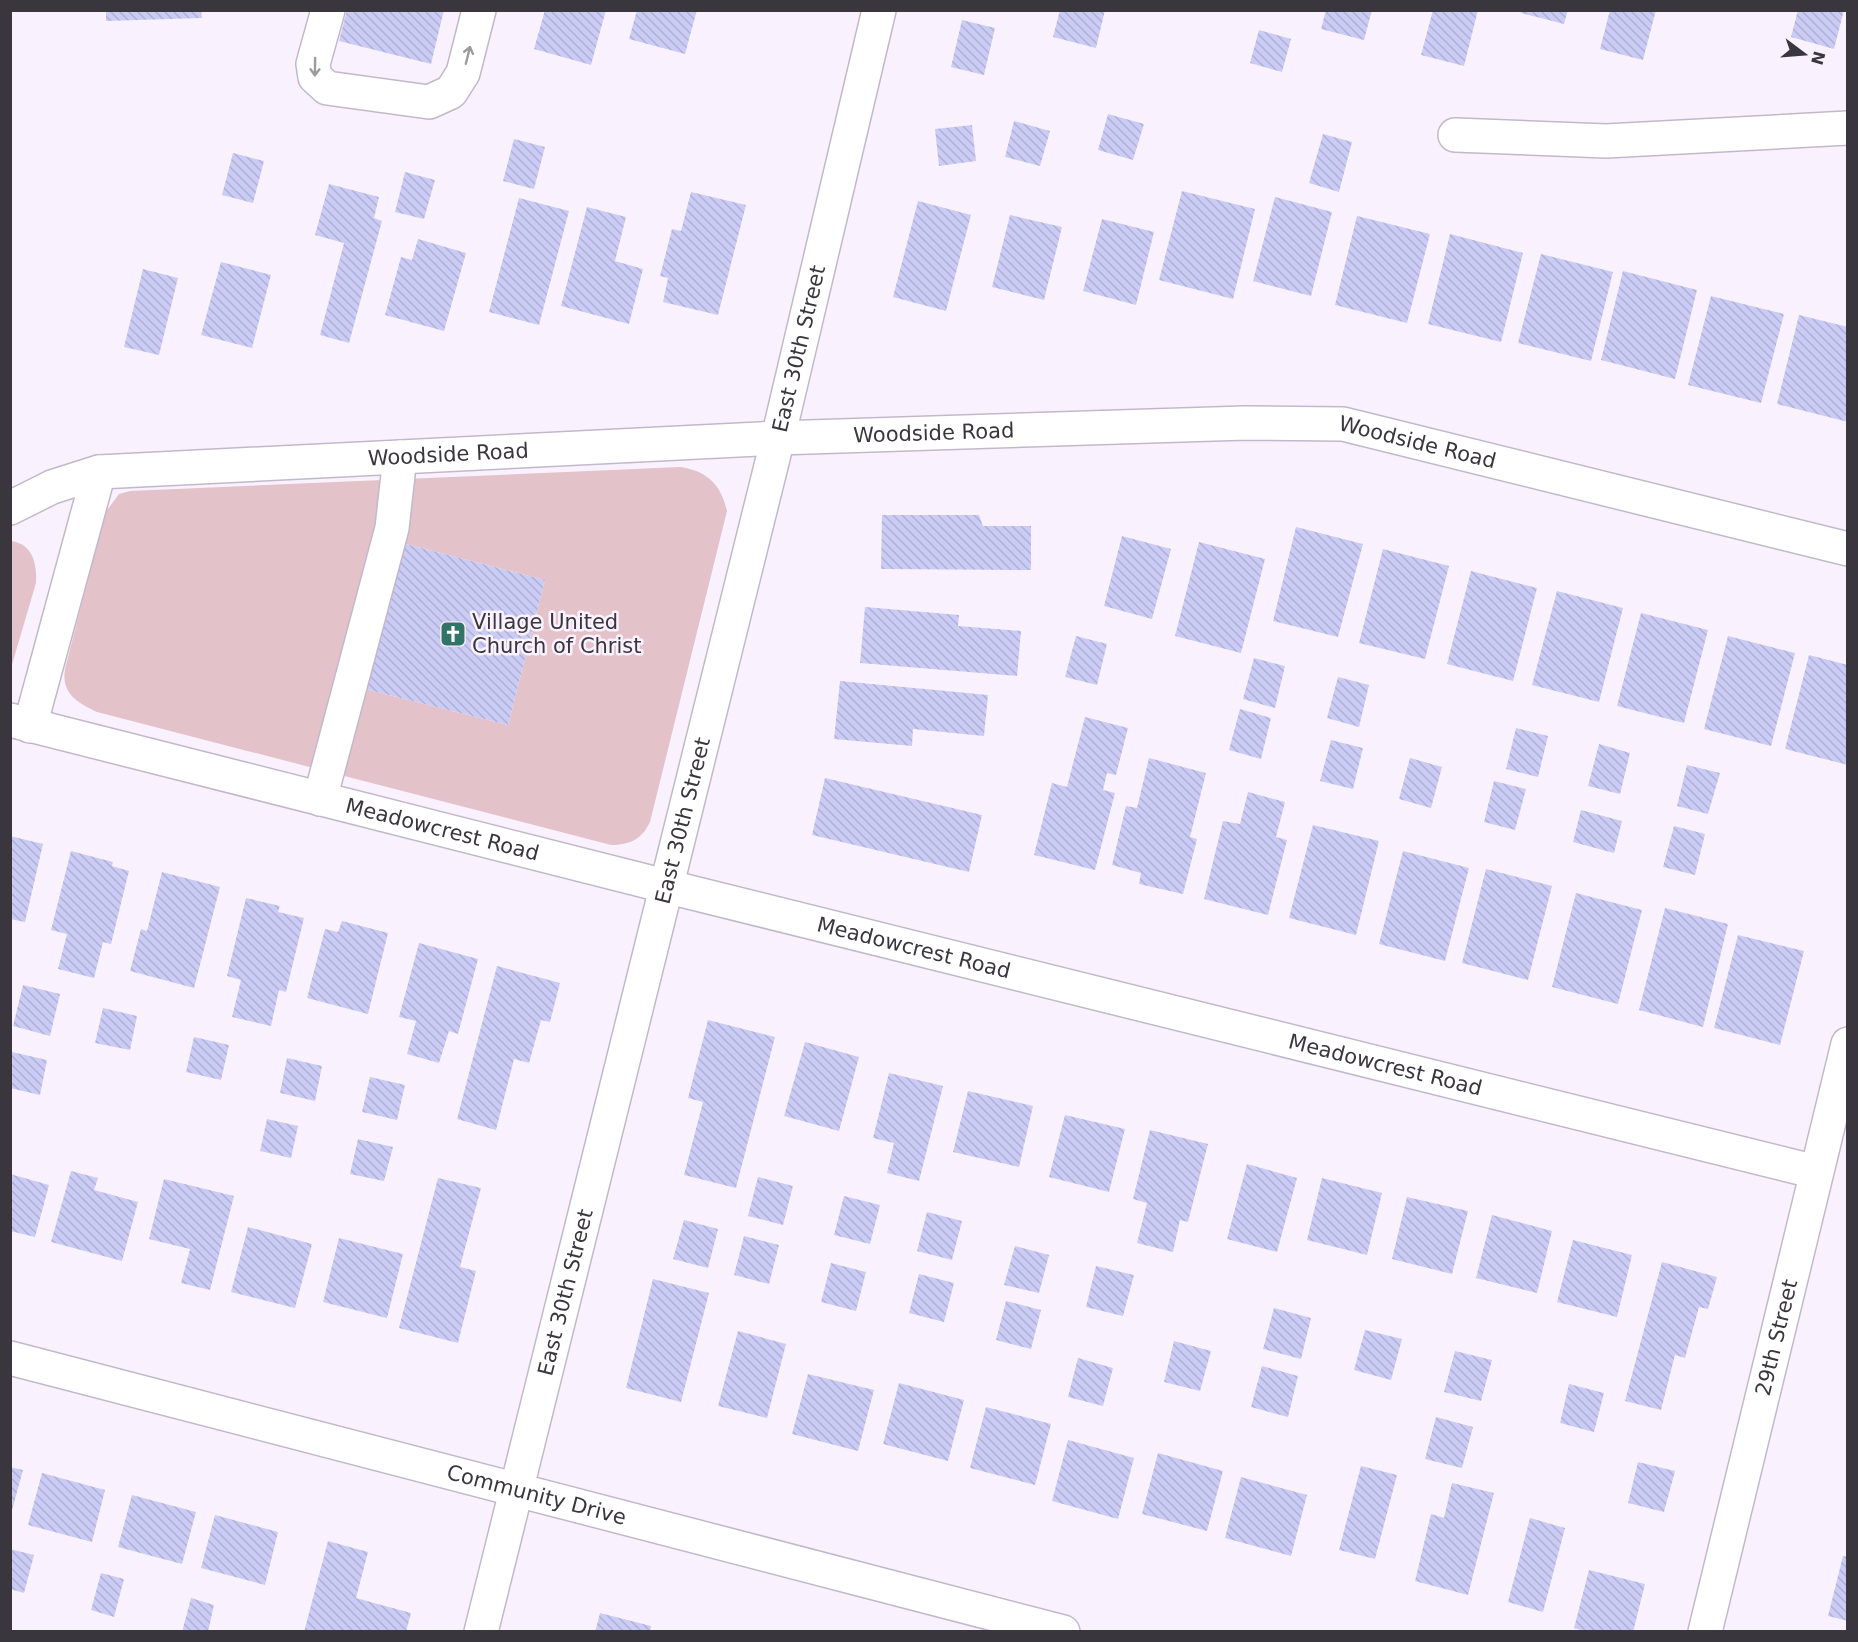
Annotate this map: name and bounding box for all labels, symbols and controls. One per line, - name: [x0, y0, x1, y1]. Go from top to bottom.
- north arrow: [1774, 24, 1834, 84]
- one-way arrow: [462, 46, 474, 65]
- text: N: [1807, 49, 1829, 67]
- one-way arrow: [309, 57, 321, 76]
- street label: East 30th Street: [768, 263, 830, 435]
- street label: Woodside Road: [1336, 411, 1498, 473]
- street label: Woodside Road: [853, 418, 1015, 448]
- street label: Woodside Road: [367, 438, 529, 471]
- place label: Village United Church of Christ: [472, 610, 642, 658]
- church icon: Village United Church of Christ: [438, 619, 468, 649]
- street label: East 30th Street: [651, 735, 715, 907]
- street label: Meadowcrest Road: [343, 794, 542, 866]
- street label: Meadowcrest Road: [814, 912, 1013, 983]
- street label: Meadowcrest Road: [1286, 1029, 1485, 1101]
- street label: East 30th Street: [533, 1207, 598, 1378]
- street label: 29th Street: [1751, 1277, 1802, 1398]
- street label: Community Drive: [444, 1460, 629, 1530]

